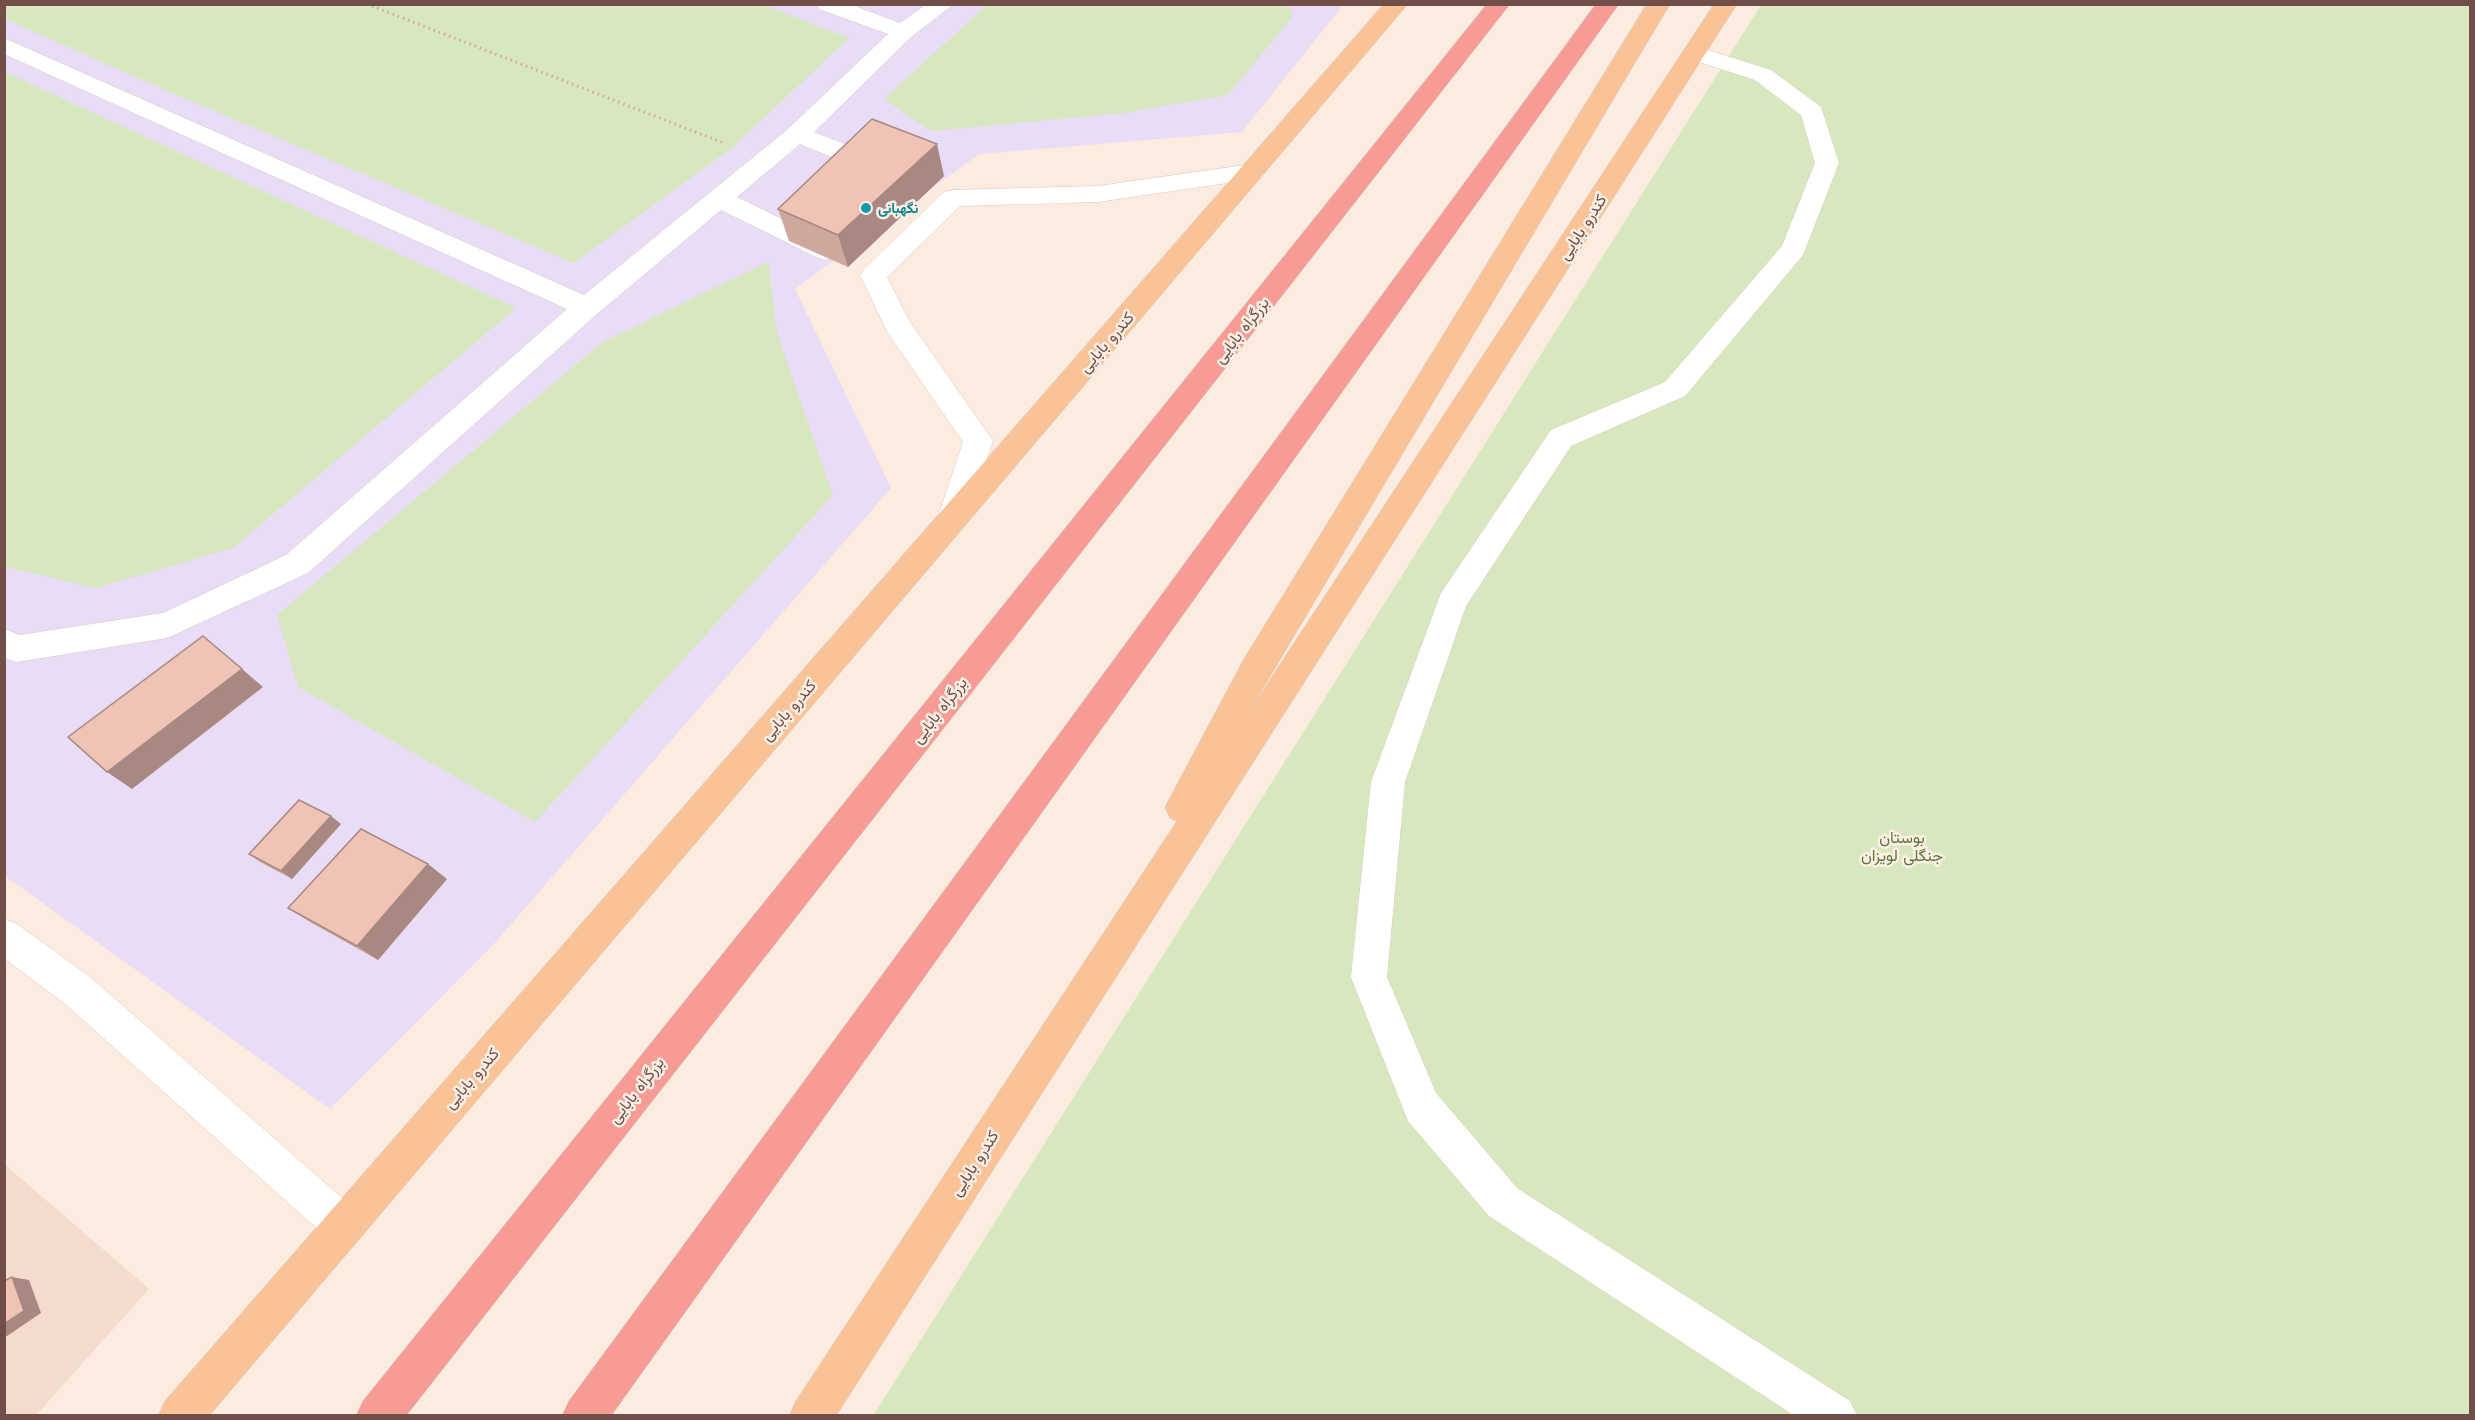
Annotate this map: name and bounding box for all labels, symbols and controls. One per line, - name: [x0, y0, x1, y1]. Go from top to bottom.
- street label: کندرو بابایی: [1554, 191, 1611, 264]
- place label: نگهبانی: [878, 200, 918, 217]
- marker: نگهبانی: [859, 201, 873, 215]
- street label: بزرگراه بابایی: [1210, 293, 1274, 368]
- street label: کندرو بابایی: [1075, 308, 1139, 377]
- street label: بزرگراه بابایی: [908, 673, 972, 748]
- street label: کندرو بابایی: [757, 676, 821, 745]
- park label: بوستان جنگلی لویزان: [1861, 828, 1943, 866]
- street label: کندرو بابایی: [440, 1044, 504, 1113]
- street label: بزرگراه بابایی: [605, 1053, 669, 1128]
- street label: کندرو بابایی: [946, 1127, 1003, 1200]

